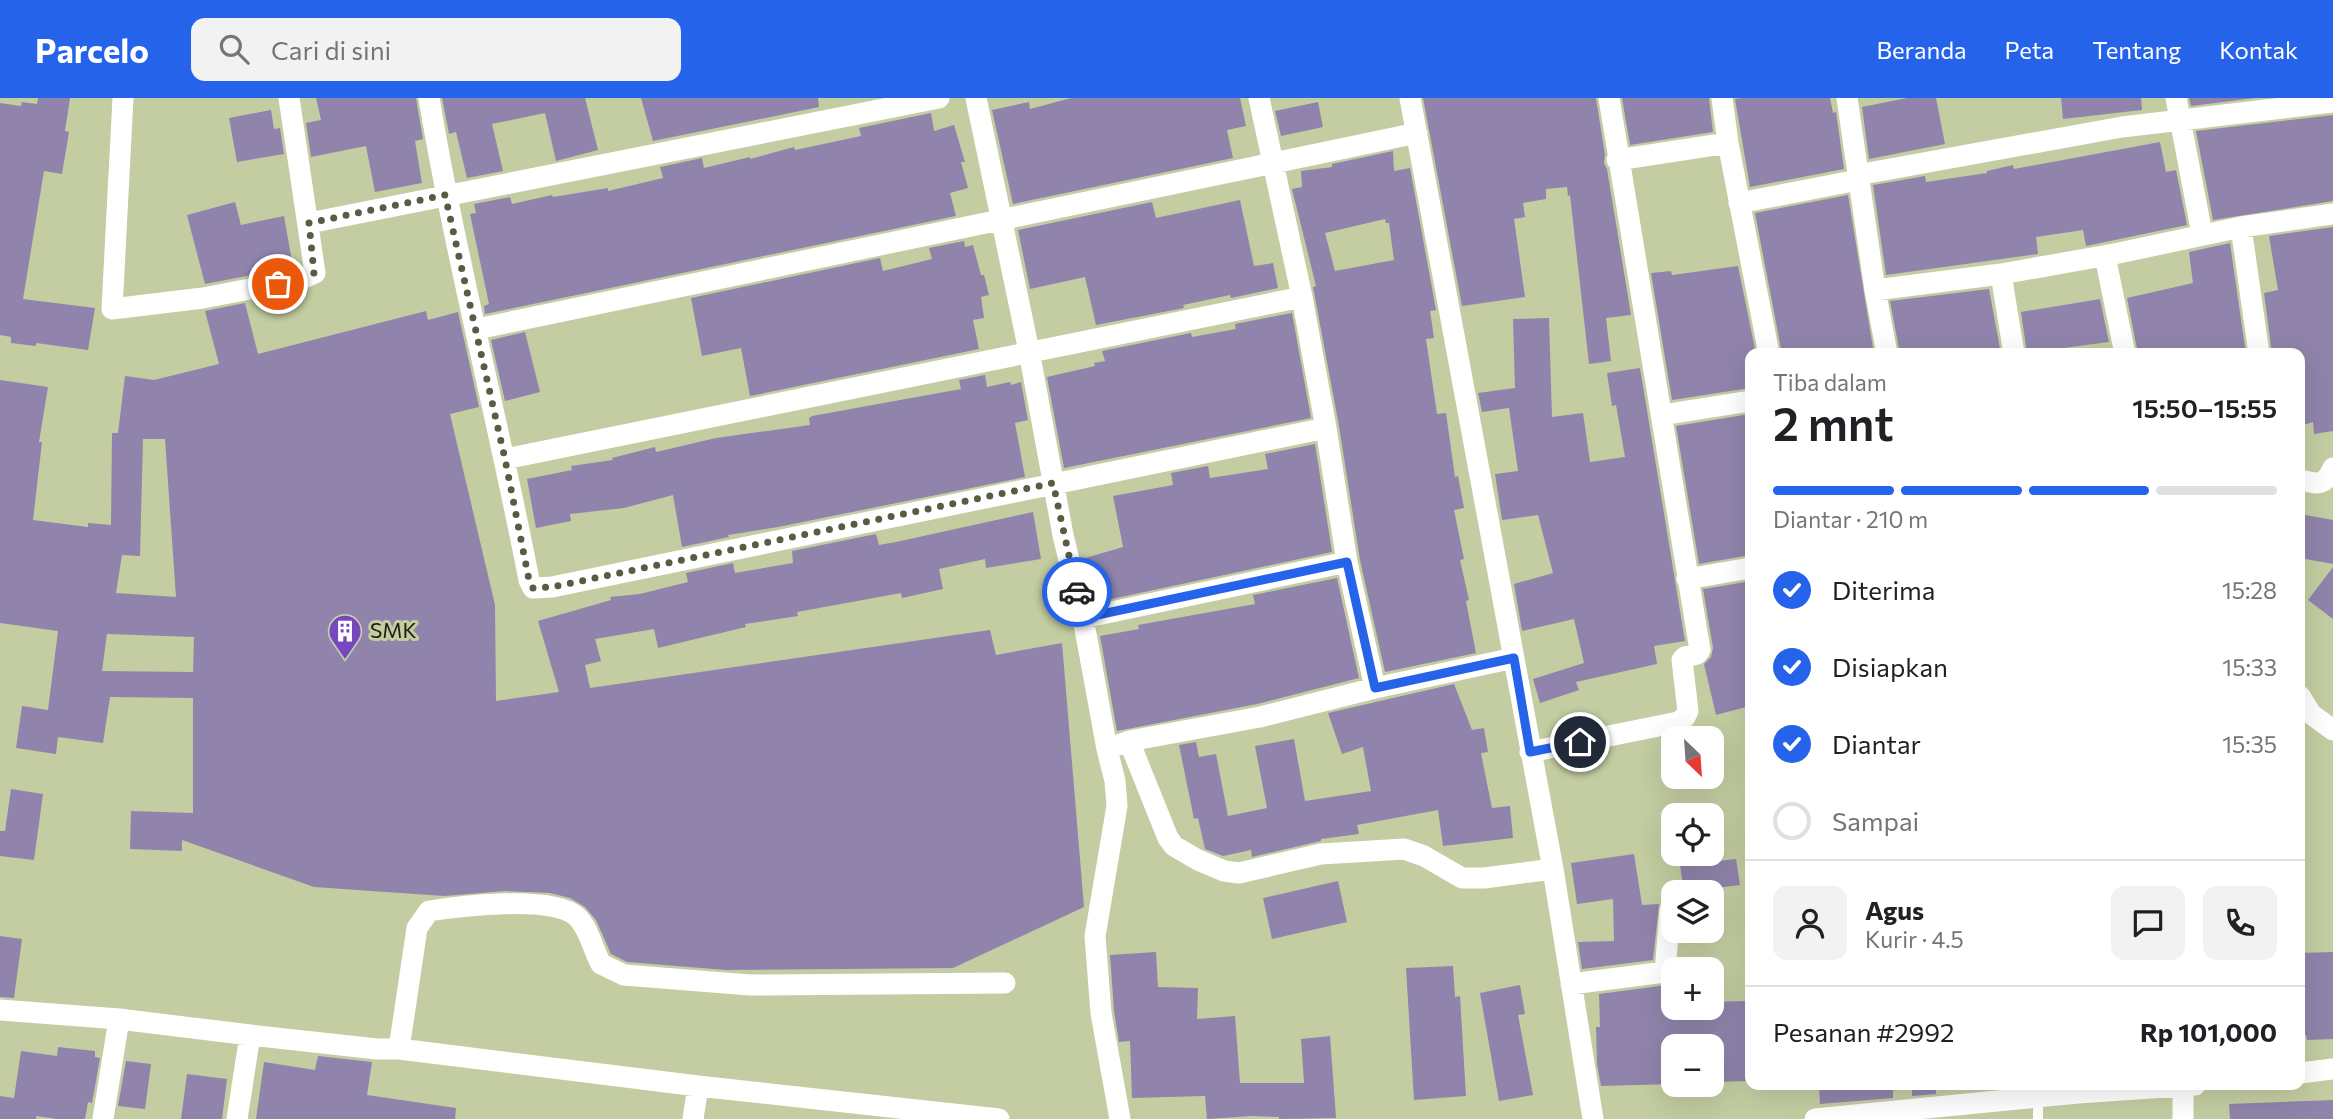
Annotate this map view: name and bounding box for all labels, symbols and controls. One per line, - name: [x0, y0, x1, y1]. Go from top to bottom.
- search box: [191, 18, 681, 81]
- text: Parcelo: [35, 29, 149, 70]
- icon: search: [215, 30, 253, 68]
- text: Cari di sini: [271, 34, 391, 65]
- text: Beranda: [1876, 35, 1967, 64]
- text: Peta: [2005, 35, 2054, 64]
- text: Tentang: [2092, 35, 2181, 64]
- text: Kontak: [2219, 35, 2298, 64]
- pin: [248, 254, 308, 314]
- icon: bag: [259, 265, 297, 303]
- text: Tiba dalam: [1773, 368, 1887, 396]
- text: 15:50–15:55: [2132, 392, 2277, 423]
- text: 2 mnt: [1773, 394, 1894, 450]
- text: Diantar · 210 m: [1773, 505, 1928, 533]
- courier: [1042, 557, 1112, 627]
- icon: check: [1773, 571, 1811, 609]
- icon: car: [1058, 573, 1096, 611]
- text: Diterima: [1832, 574, 1935, 605]
- text: 15:28: [2222, 576, 2277, 604]
- building icon: SMK: [326, 612, 364, 661]
- place label: SMK: [370, 617, 417, 642]
- icon: check: [1773, 648, 1811, 686]
- text: Disiapkan: [1832, 651, 1948, 682]
- text: 15:33: [2222, 653, 2277, 681]
- pin: [1550, 712, 1610, 772]
- icon: home: [1561, 723, 1599, 761]
- icon: check: [1773, 725, 1811, 763]
- north arrow: [1661, 726, 1724, 789]
- map controls: [1661, 726, 1724, 1097]
- text: Diantar: [1832, 728, 1921, 759]
- text: 15:35: [2222, 730, 2277, 758]
- button: locate: [1661, 803, 1724, 866]
- text: Sampai: [1832, 805, 1919, 836]
- button: layers: [1661, 880, 1724, 943]
- button: person: [1773, 886, 1847, 960]
- button: chat: [2111, 886, 2185, 960]
- button: phone: [2203, 886, 2277, 960]
- text: Agus: [1865, 894, 1924, 925]
- text: Kurir · 4.5: [1865, 925, 1964, 953]
- button: +: [1661, 957, 1724, 1020]
- text: Pesanan #2992: [1773, 1016, 1954, 1047]
- text: Rp 101,000: [2140, 1016, 2277, 1047]
- button: −: [1661, 1034, 1724, 1097]

